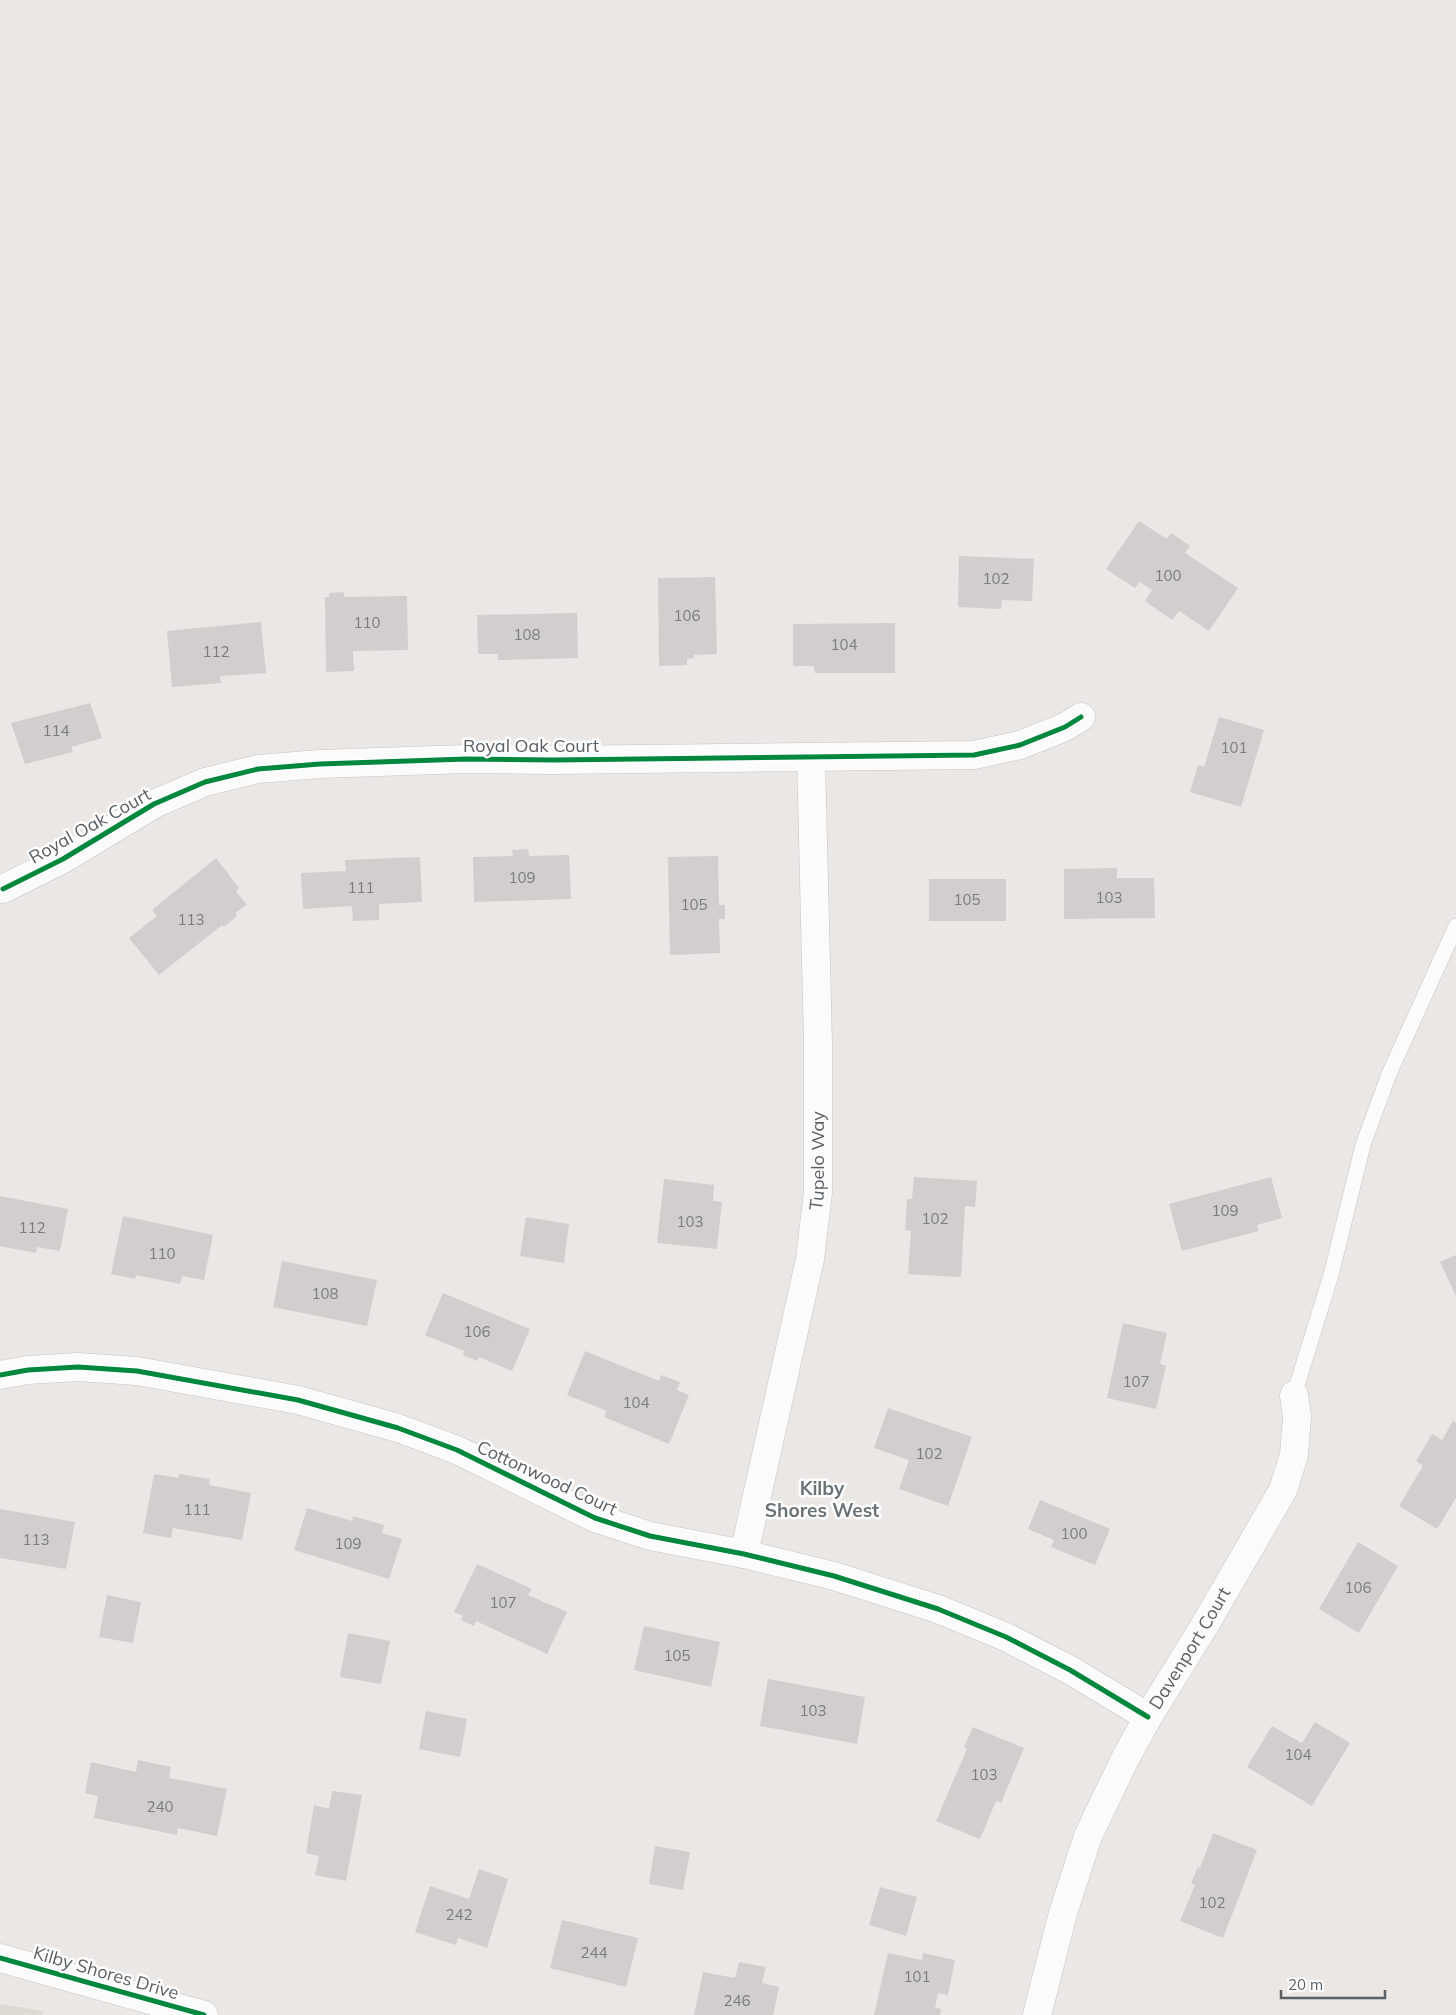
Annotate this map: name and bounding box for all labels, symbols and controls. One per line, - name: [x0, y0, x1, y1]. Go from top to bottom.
- house number: 100: [1154, 566, 1182, 585]
- house number: 102: [982, 569, 1010, 588]
- house number: 106: [673, 606, 701, 625]
- house number: 110: [353, 613, 381, 632]
- house number: 108: [513, 625, 541, 644]
- house number: 104: [830, 635, 858, 654]
- house number: 112: [202, 642, 230, 661]
- house number: 114: [42, 721, 70, 740]
- street label: Royal Oak Court: [463, 734, 599, 757]
- house number: 101: [1220, 738, 1248, 757]
- street label: Royal Oak Court: [25, 783, 155, 869]
- house number: 109: [508, 868, 536, 887]
- house number: 111: [347, 878, 375, 897]
- house number: 103: [1095, 888, 1123, 907]
- house number: 105: [953, 890, 981, 909]
- house number: 105: [680, 895, 708, 914]
- house number: 113: [177, 910, 205, 929]
- street label: Tupelo Way: [804, 1111, 829, 1212]
- house number: 109: [1211, 1201, 1239, 1220]
- house number: 102: [921, 1209, 949, 1228]
- house number: 103: [676, 1212, 704, 1231]
- house number: 112: [18, 1218, 46, 1237]
- house number: 110: [148, 1244, 176, 1263]
- house number: 108: [311, 1284, 339, 1303]
- house number: 106: [463, 1322, 491, 1341]
- house number: 107: [1122, 1372, 1150, 1391]
- house number: 104: [622, 1393, 650, 1412]
- street label: Cottonwood Court: [473, 1435, 621, 1520]
- house number: 102: [915, 1444, 943, 1463]
- district label: Kilby Shores West: [765, 1476, 879, 1522]
- house number: 111: [183, 1500, 211, 1519]
- house number: 100: [1060, 1524, 1088, 1543]
- house number: 113: [22, 1530, 50, 1549]
- house number: 109: [334, 1534, 362, 1553]
- house number: 106: [1344, 1578, 1372, 1597]
- street label: Davenport Court: [1144, 1583, 1235, 1713]
- house number: 107: [489, 1593, 517, 1612]
- house number: 105: [663, 1646, 691, 1665]
- house number: 103: [799, 1701, 827, 1720]
- house number: 104: [1284, 1745, 1312, 1764]
- house number: 103: [970, 1765, 998, 1784]
- house number: 240: [146, 1797, 174, 1816]
- house number: 102: [1198, 1893, 1226, 1912]
- house number: 242: [445, 1905, 473, 1924]
- street label: Kilby Shores Drive: [31, 1941, 182, 2004]
- house number: 244: [580, 1943, 608, 1962]
- house number: 101: [903, 1967, 931, 1986]
- scale bar: [1281, 1968, 1385, 2000]
- text: 20 m: [1288, 1975, 1323, 1994]
- house number: 246: [723, 1991, 751, 2010]

